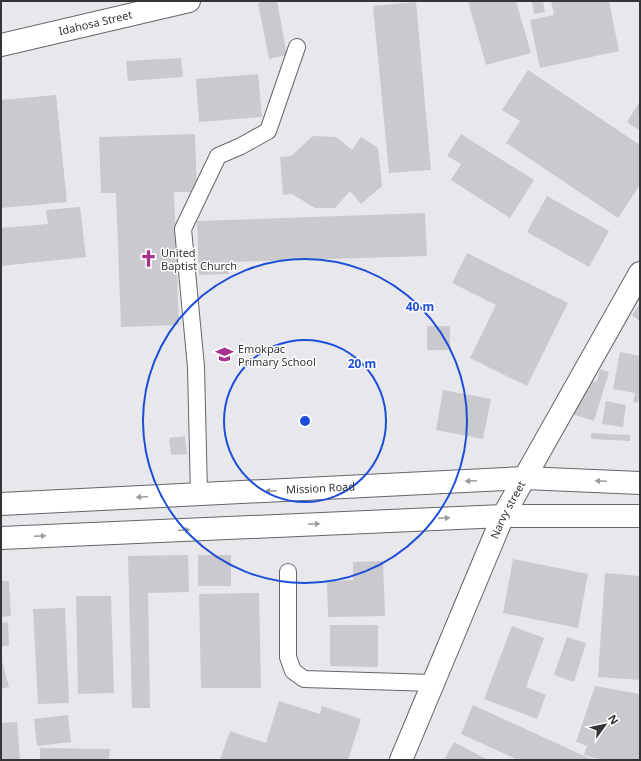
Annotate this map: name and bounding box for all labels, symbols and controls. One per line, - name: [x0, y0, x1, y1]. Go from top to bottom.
- street label: Idahosa Street: [57, 7, 134, 38]
- place label: United Baptist Church: [161, 245, 237, 273]
- church icon: United Baptist Church: [138, 249, 158, 269]
- text: 40 m: [406, 298, 434, 315]
- place label: Emokpac Primary School: [238, 341, 316, 369]
- school or university icon: Emokpac Primary School: [215, 345, 235, 365]
- text: 20 m: [348, 355, 376, 372]
- centre of rings: [298, 414, 312, 428]
- street label: Mission Road: [286, 478, 355, 497]
- one-way arrow: [464, 478, 477, 484]
- street label: Narvy street: [486, 478, 528, 541]
- one-way arrow: [594, 478, 607, 484]
- one-way arrow: [264, 488, 277, 494]
- one-way arrow: [135, 494, 148, 500]
- one-way arrow: [438, 515, 451, 521]
- one-way arrow: [308, 521, 321, 527]
- one-way arrow: [178, 526, 190, 533]
- one-way arrow: [34, 533, 47, 539]
- north arrow: [585, 705, 625, 745]
- text: N: [605, 711, 623, 727]

